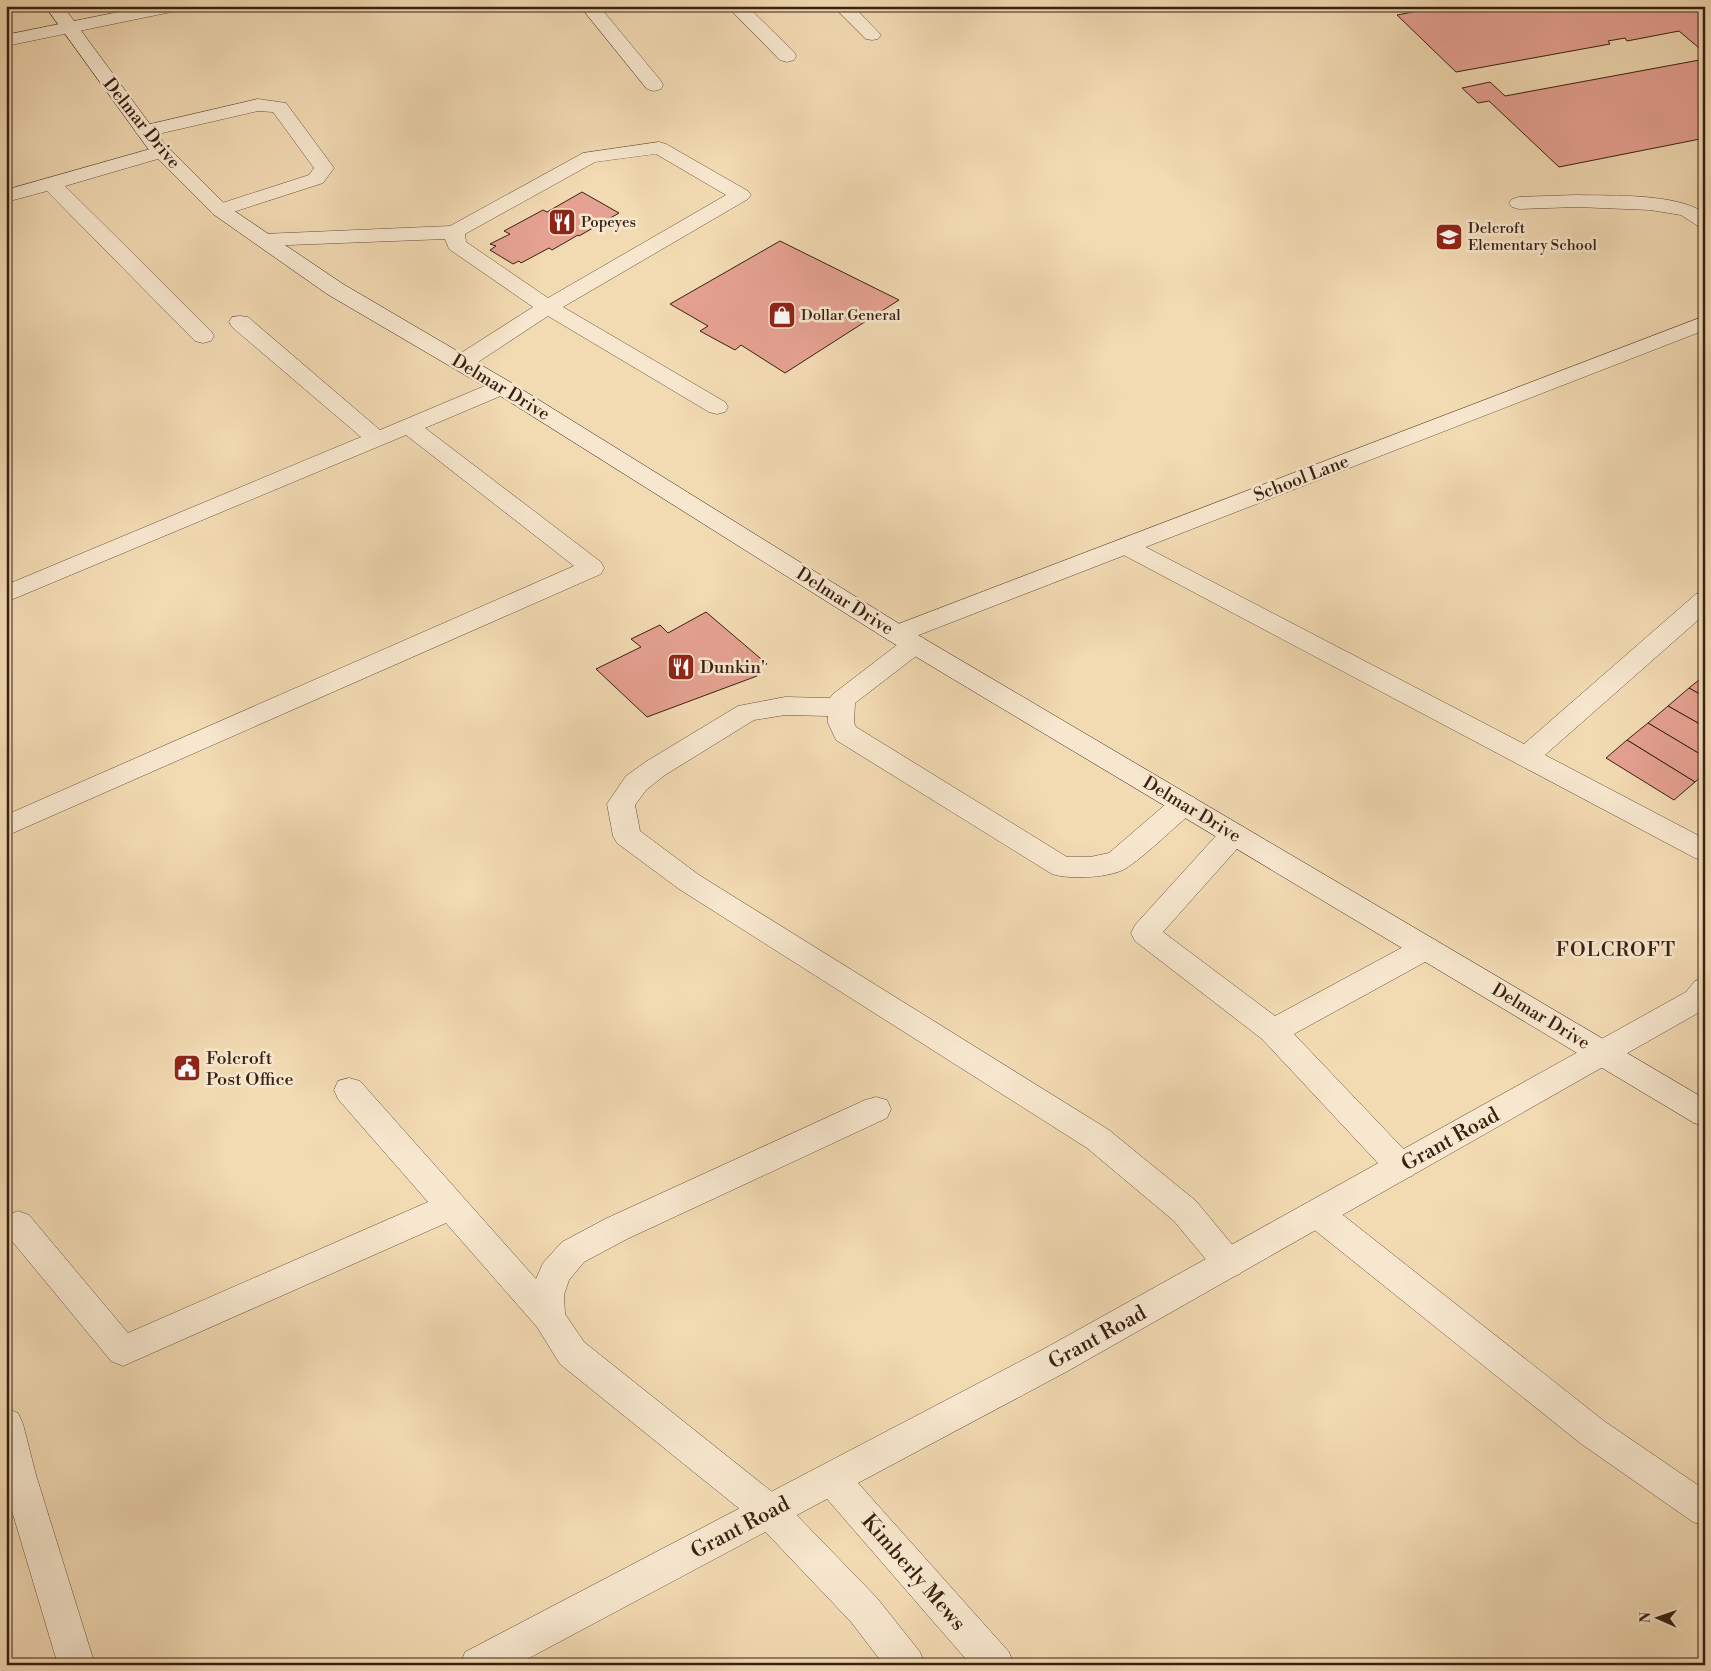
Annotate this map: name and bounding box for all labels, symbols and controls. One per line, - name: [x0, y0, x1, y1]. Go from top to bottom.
- street label: Delmar Drive: [98, 73, 185, 174]
- restaurant icon: Popeyes: [547, 207, 577, 237]
- place label: Popeyes: [581, 213, 636, 232]
- place label: Delcroft Elementary School: [1468, 219, 1597, 255]
- school or university icon: Delcroft Elementary School: [1434, 222, 1464, 252]
- shop icon: Dollar General: [767, 300, 797, 330]
- place label: Dollar General: [801, 306, 901, 325]
- street label: Delmar Drive: [447, 349, 554, 426]
- street label: School Lane: [1250, 450, 1352, 507]
- street label: Delmar Drive: [792, 562, 898, 640]
- restaurant icon: Dunkin': [666, 652, 696, 682]
- place label: Dunkin': [700, 656, 765, 679]
- street label: Delmar Drive: [1138, 771, 1245, 848]
- district label: FOLCROFT: [1556, 938, 1676, 963]
- street label: Delmar Drive: [1487, 978, 1594, 1055]
- place label: Folcroft Post Office: [206, 1047, 294, 1091]
- public building icon: Folcroft Post Office: [172, 1053, 202, 1083]
- street label: Grant Road: [1397, 1102, 1504, 1177]
- street label: Grant Road: [1044, 1300, 1151, 1375]
- street label: Grant Road: [687, 1491, 794, 1565]
- street label: Kimberly Mews: [856, 1509, 971, 1636]
- north arrow: [1634, 1594, 1684, 1644]
- text: N: [1637, 1612, 1655, 1623]

